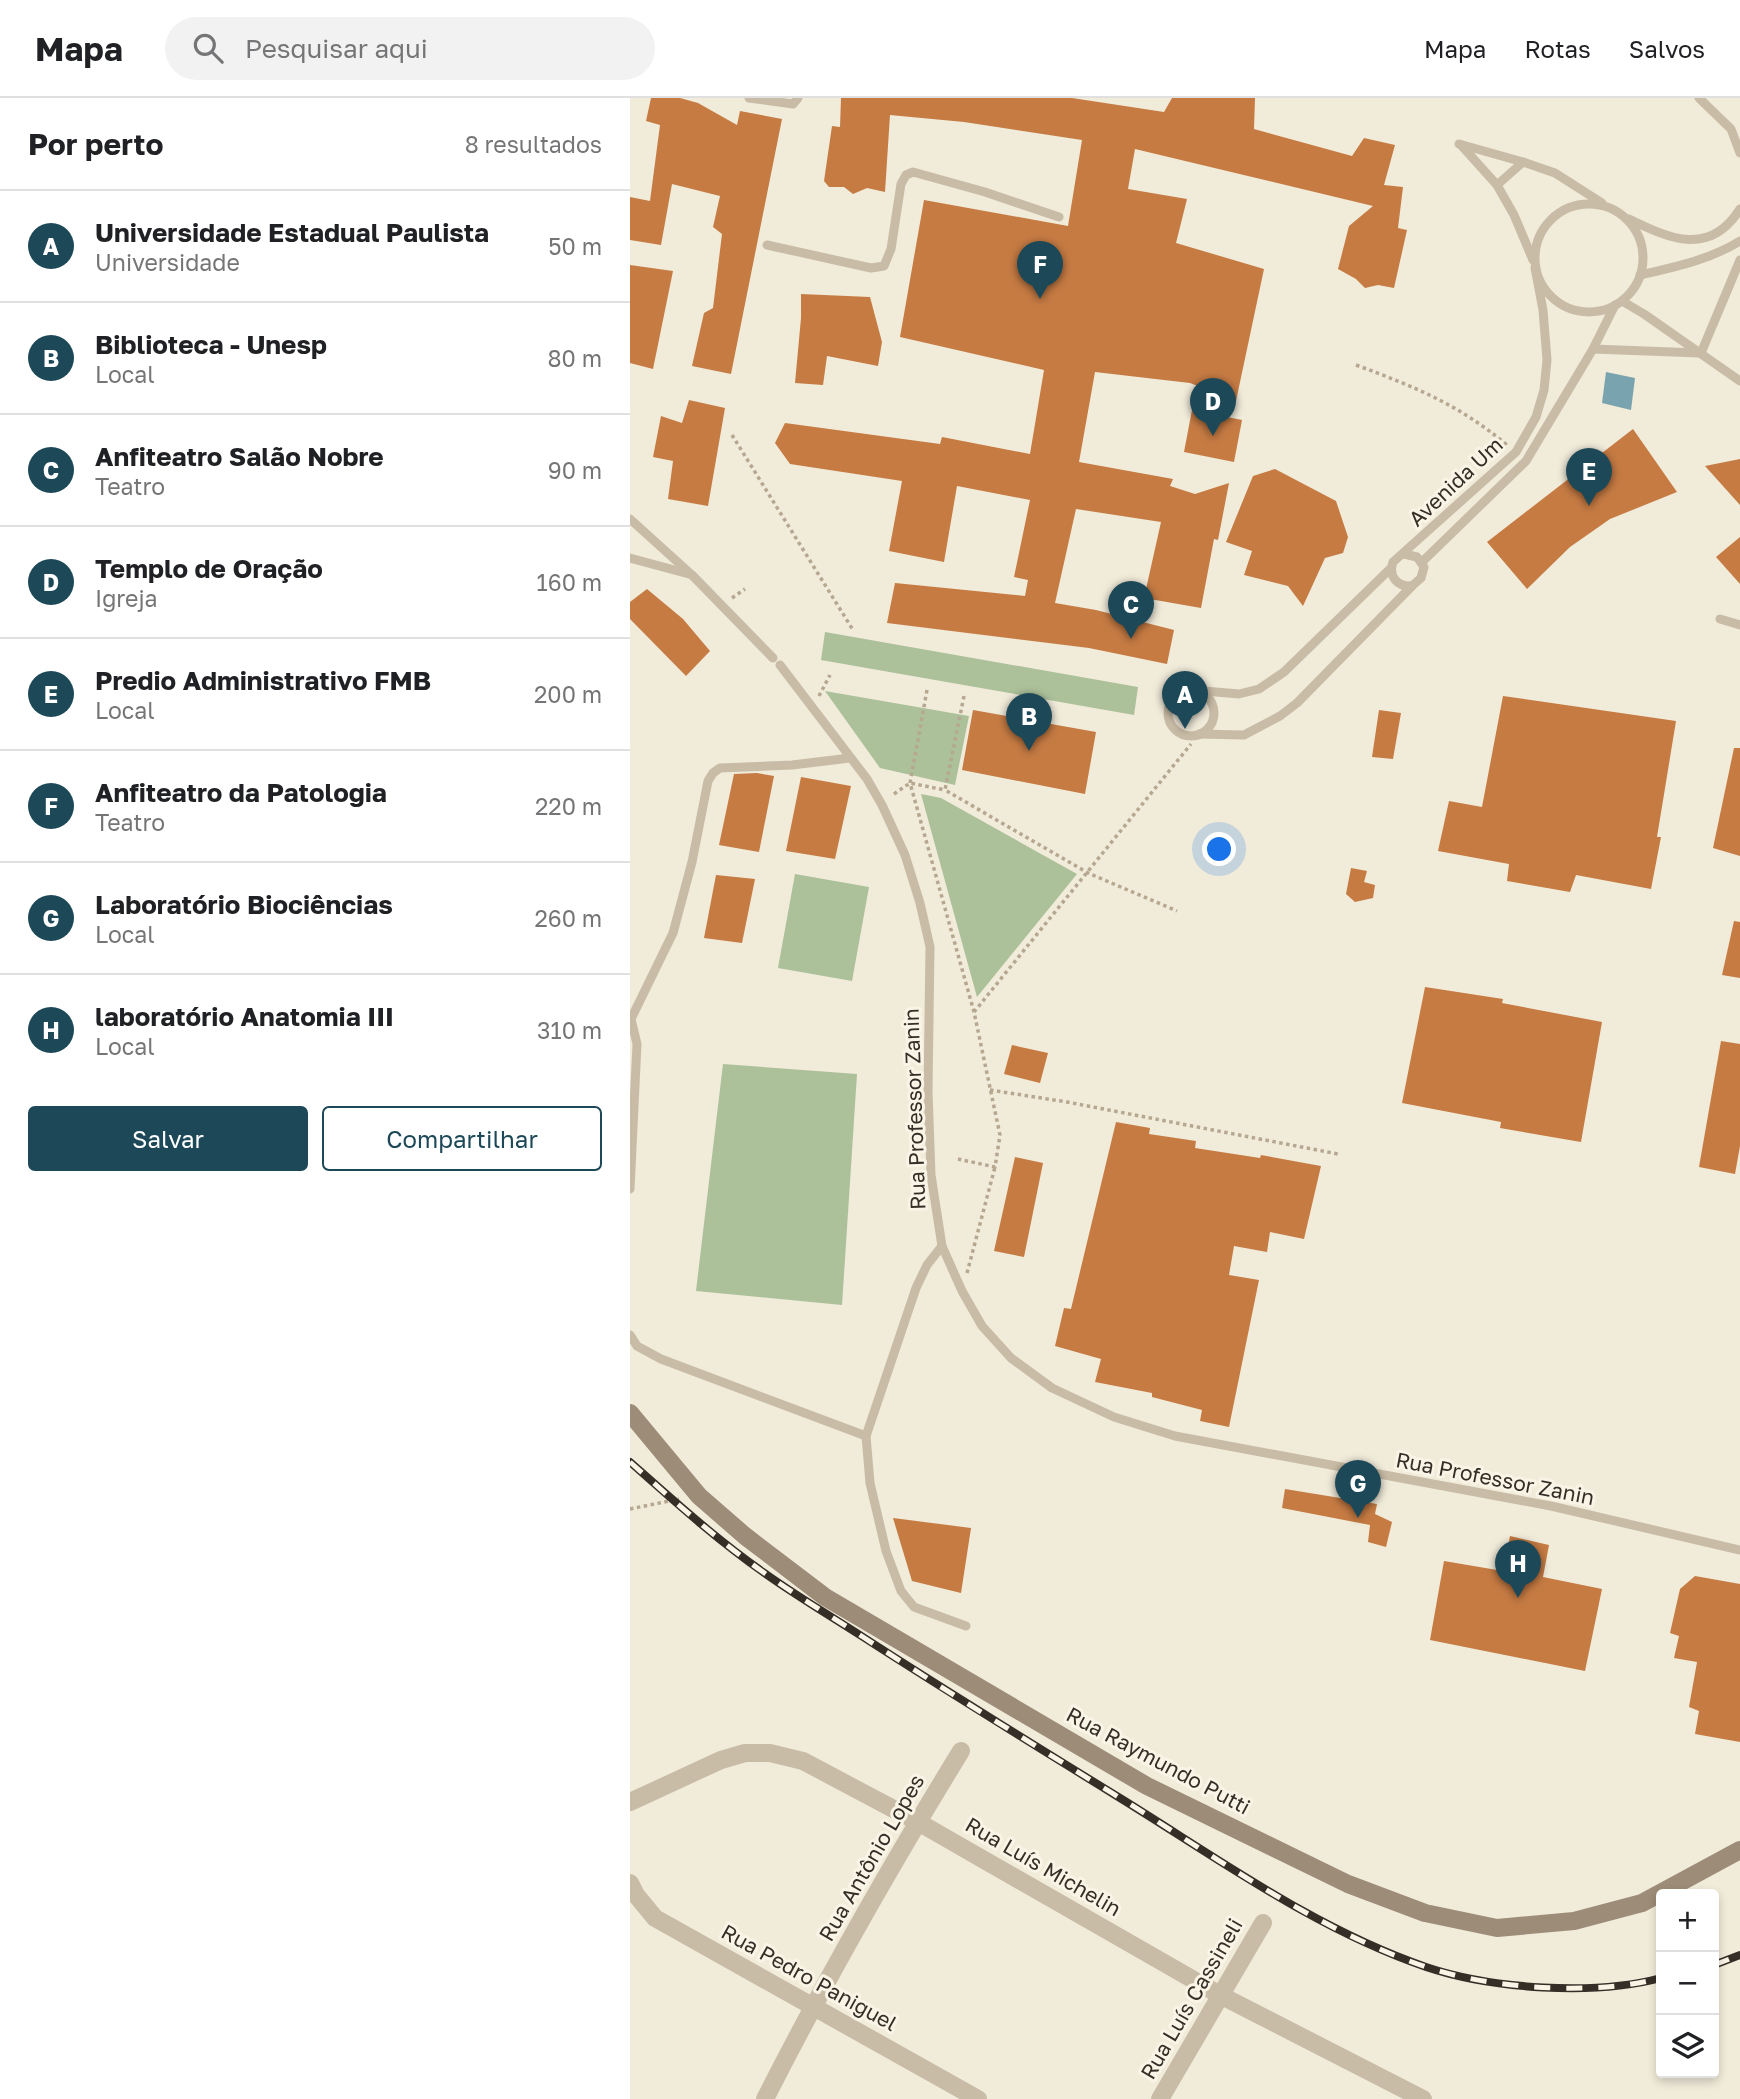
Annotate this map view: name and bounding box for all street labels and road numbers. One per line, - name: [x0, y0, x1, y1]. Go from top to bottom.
- street label: Avenida Um: [1403, 431, 1508, 531]
- street label: Rua Professor Zanin: [897, 1008, 931, 1210]
- street label: Rua Professor Zanin: [1394, 1446, 1597, 1510]
- street label: Rua Raymundo Putti: [1062, 1701, 1255, 1820]
- street label: Rua Antônio Lopes: [813, 1769, 930, 1946]
- street label: Rua Luís Michelin: [961, 1811, 1126, 1921]
- street label: Rua Luís Cassineli: [1135, 1913, 1248, 2084]
- street label: Rua Pedro Paniguel: [717, 1918, 902, 2036]

